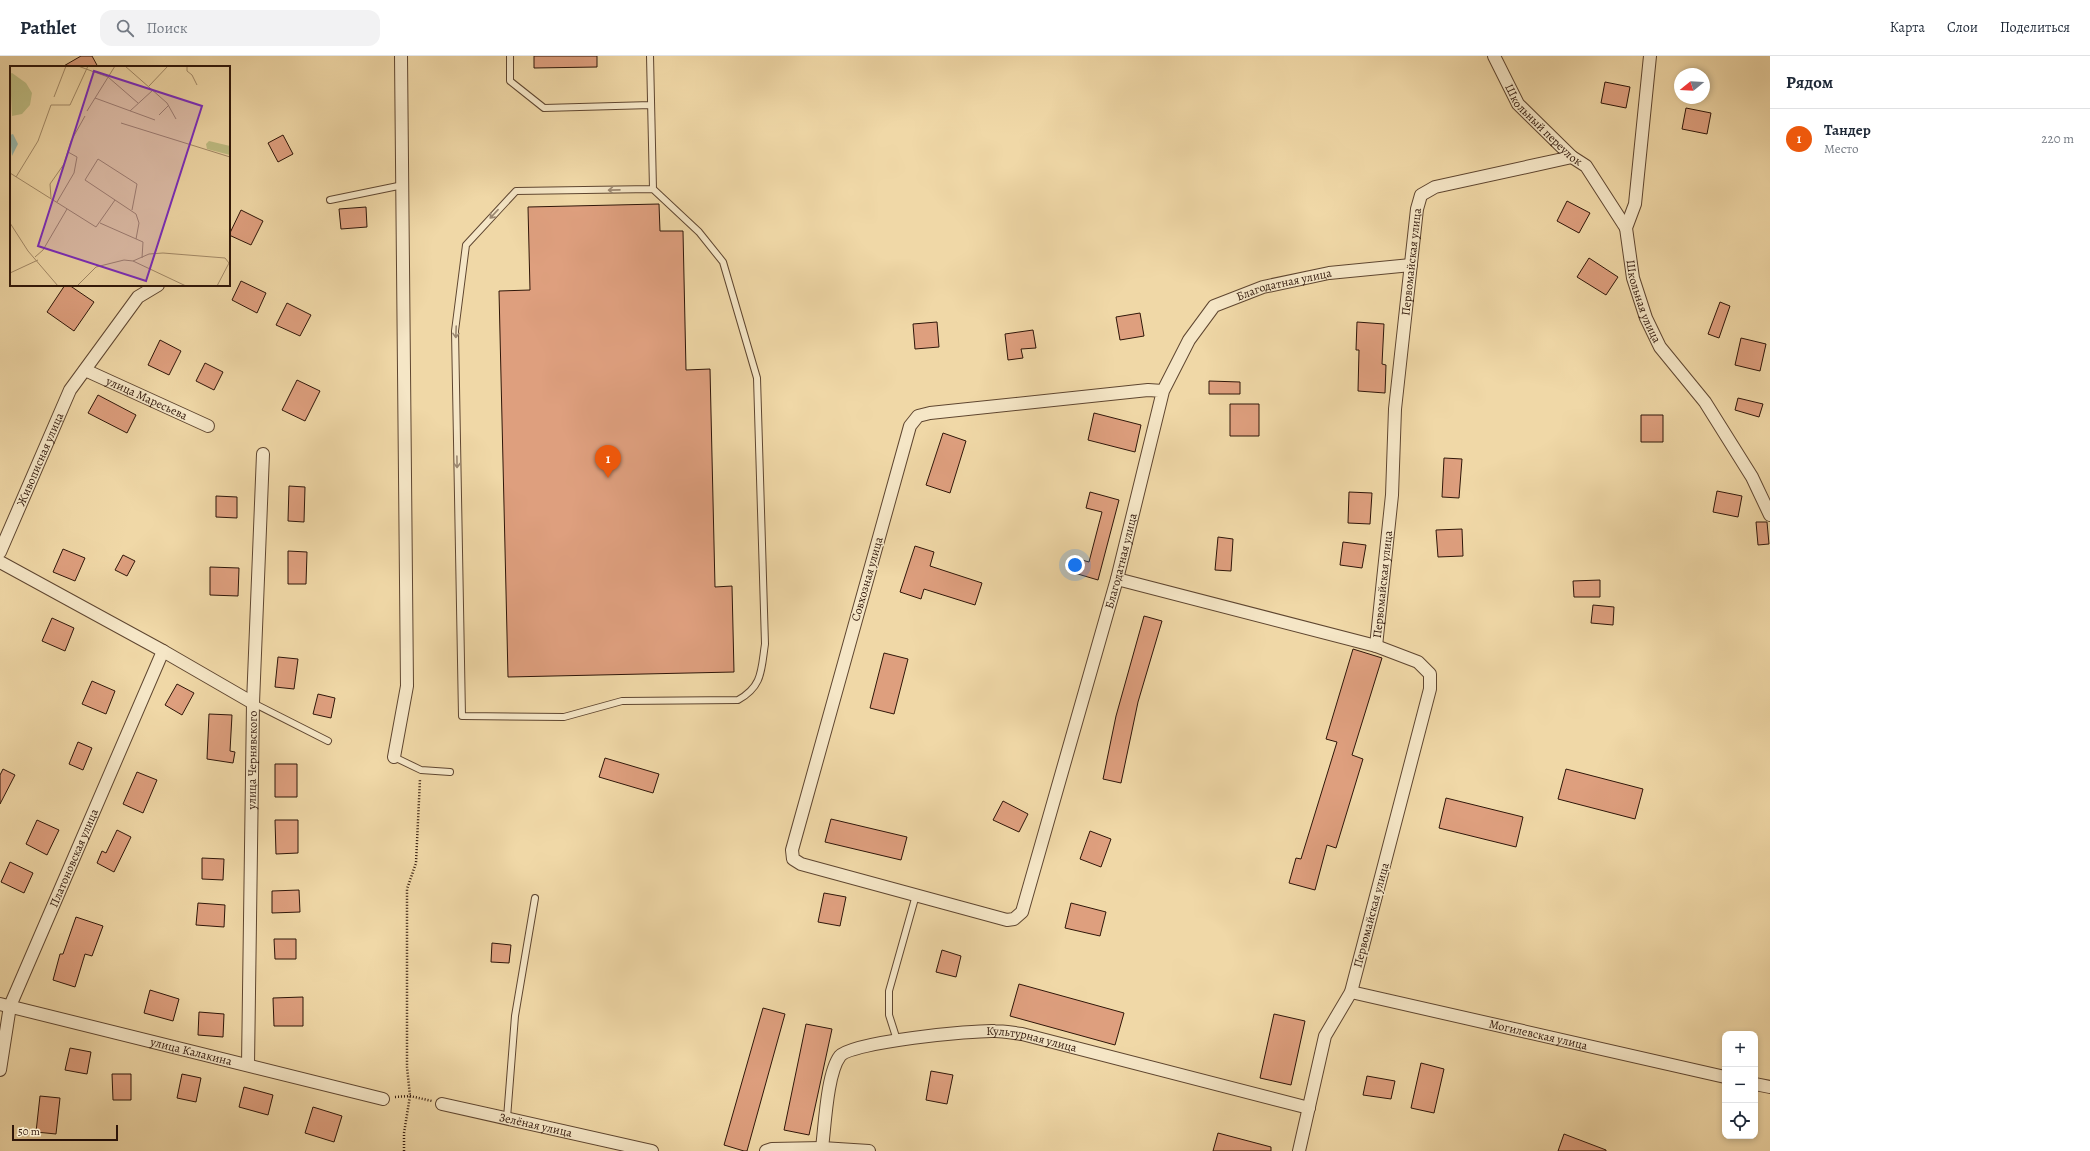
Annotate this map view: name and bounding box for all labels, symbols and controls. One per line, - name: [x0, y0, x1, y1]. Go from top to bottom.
- search box: [100, 10, 380, 46]
- text: Pathlet: [20, 15, 76, 41]
- icon: search: [114, 17, 136, 39]
- text: Поиск: [146, 18, 187, 38]
- text: Карта: [1890, 18, 1925, 37]
- text: Слои: [1947, 18, 1978, 37]
- text: Поделиться: [2000, 18, 2070, 37]
- inset map: [10, 66, 230, 286]
- north arrow: [1674, 68, 1710, 104]
- text: Рядом: [1786, 71, 1833, 94]
- street label: Школьный переулок: [1501, 81, 1585, 170]
- text: Тандер: [1824, 120, 1871, 140]
- text: 1: [1797, 130, 1801, 147]
- text: 220 m: [2041, 130, 2074, 147]
- text: Место: [1824, 140, 1859, 157]
- one-way arrow: [608, 186, 621, 194]
- street label: Первомайская улица: [1397, 207, 1425, 316]
- one-way arrow: [489, 209, 499, 219]
- street label: Школьная улица: [1623, 259, 1665, 346]
- street label: Благодатная улица: [1234, 265, 1334, 305]
- one-way arrow: [452, 325, 459, 338]
- street label: улица Маресьева: [103, 372, 191, 424]
- street label: Живописная улица: [13, 410, 67, 508]
- pin: 1: [595, 445, 621, 478]
- one-way arrow: [453, 455, 461, 468]
- street label: Благодатная улица: [1101, 511, 1141, 610]
- street label: Первомайская улица: [1369, 529, 1396, 639]
- street label: Совхозная улица: [847, 534, 887, 623]
- your location: [1065, 555, 1085, 575]
- street label: улица Чернявского: [244, 711, 261, 810]
- street label: Платоновская улица: [46, 806, 102, 910]
- street label: Первомайская улица: [1349, 860, 1393, 969]
- street label: Могилевская улица: [1487, 1016, 1590, 1054]
- street label: Культурная улица: [986, 1023, 1079, 1056]
- map controls: [1722, 1031, 1758, 1139]
- button: +: [1722, 1031, 1758, 1067]
- street label: улица Калакина: [148, 1033, 234, 1069]
- button: −: [1722, 1067, 1758, 1103]
- button: locate: [1722, 1103, 1758, 1139]
- street label: Зелёная улица: [498, 1109, 574, 1141]
- scale bar: [12, 1123, 118, 1142]
- text: 50 m: [18, 1124, 40, 1139]

